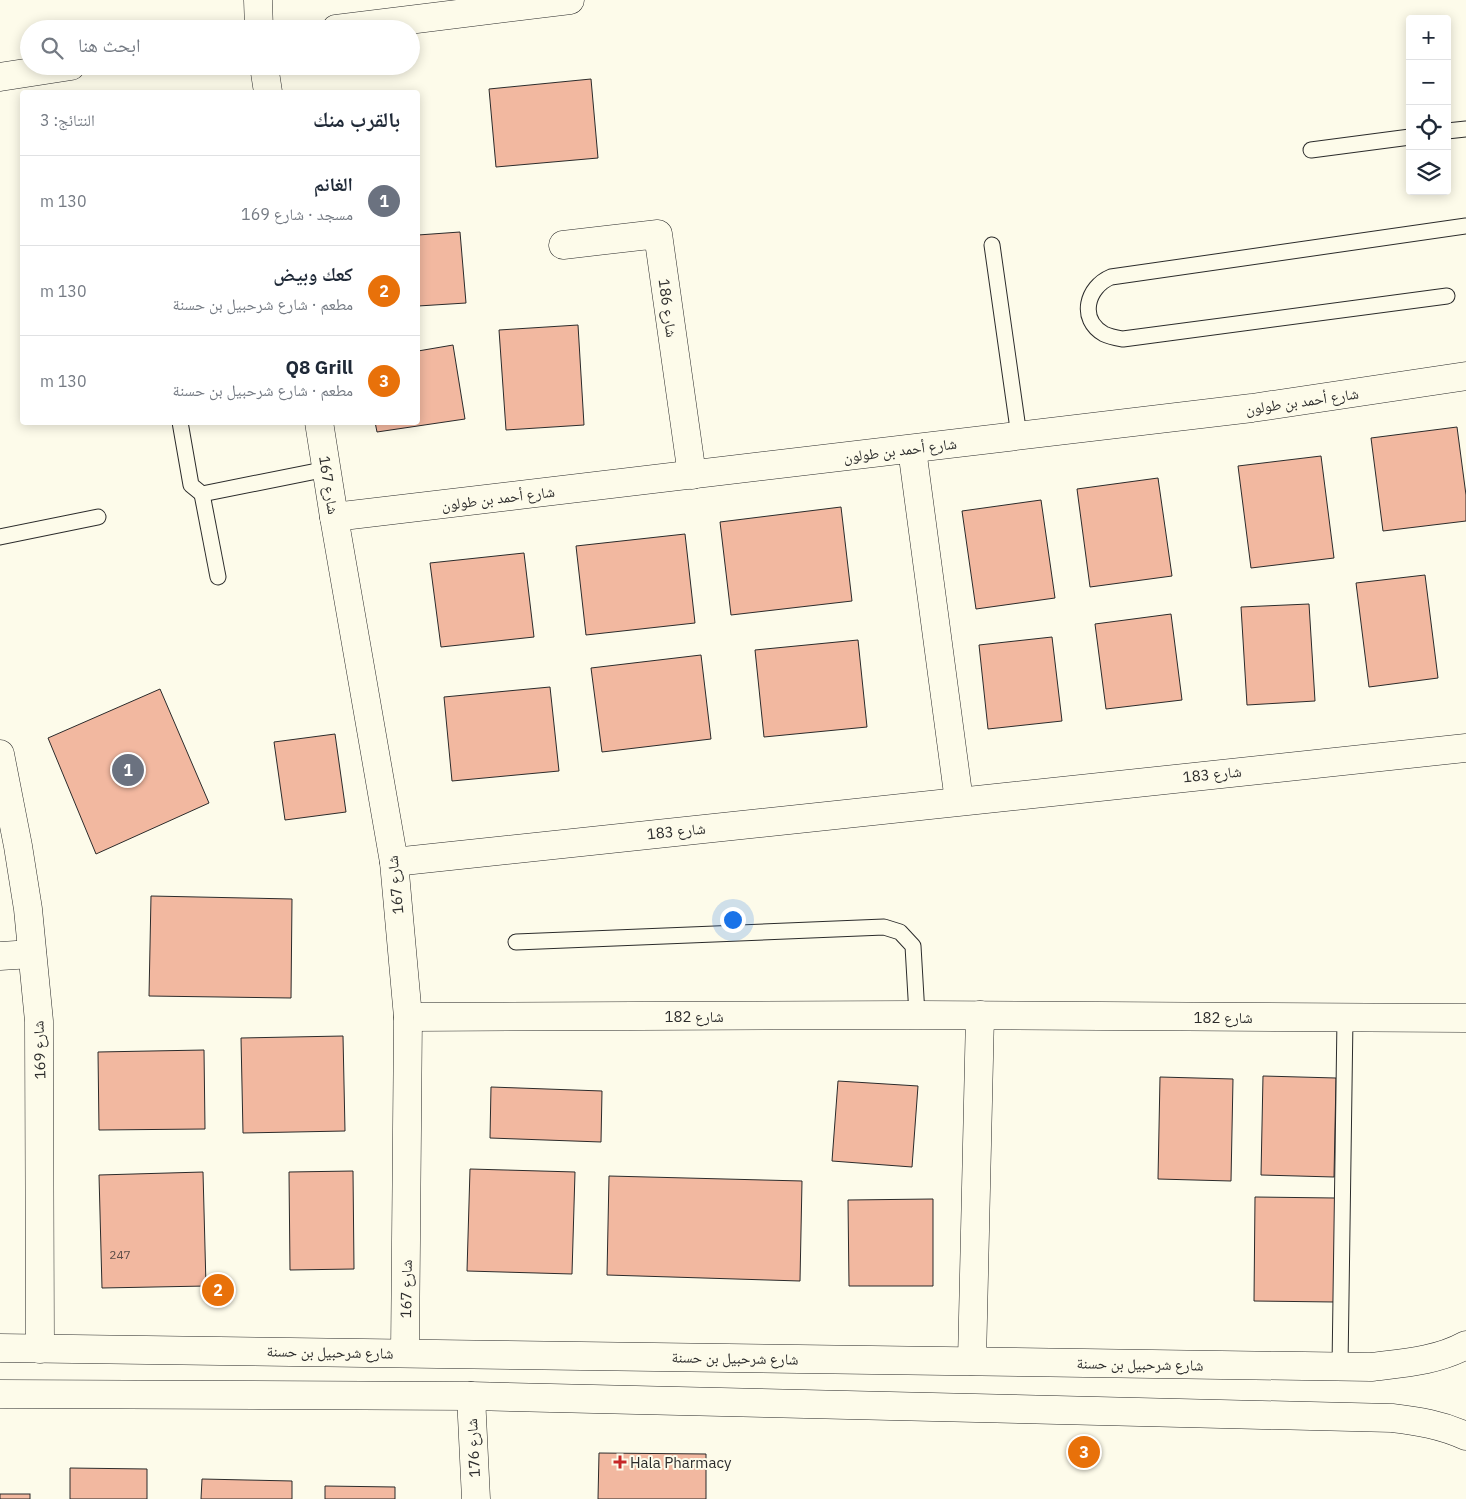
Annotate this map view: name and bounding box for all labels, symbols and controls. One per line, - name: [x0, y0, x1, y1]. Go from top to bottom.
- map controls: [1406, 15, 1451, 195]
- button: +: [1406, 15, 1451, 60]
- search box: [20, 20, 420, 75]
- text: ابحث هنا: [78, 33, 140, 57]
- icon: search: [38, 34, 66, 62]
- button: −: [1406, 60, 1451, 105]
- text: بالقرب منك: [313, 105, 400, 133]
- button: locate: [1406, 105, 1451, 150]
- text: النتائج: 3: [40, 110, 95, 130]
- button: layers: [1406, 150, 1451, 195]
- text: الغانم: [314, 172, 353, 196]
- text: 130 m: [40, 191, 87, 211]
- text: 1: [379, 191, 389, 211]
- text: مسجد · شارع 169: [241, 204, 353, 224]
- text: كعك وبيض: [273, 262, 353, 286]
- street label: شارع 186: [653, 277, 682, 339]
- text: 130 m: [40, 281, 87, 301]
- text: 2: [379, 281, 389, 301]
- text: مطعم · شارع شرحبيل بن حسنة: [173, 294, 353, 314]
- text: Q8 Grill: [285, 355, 353, 379]
- text: 130 m: [40, 371, 87, 391]
- text: 3: [379, 371, 389, 391]
- text: مطعم · شارع شرحبيل بن حسنة: [173, 380, 353, 400]
- street label: شارع أحمد بن طولون: [1244, 384, 1360, 419]
- street label: شارع أحمد بن طولون: [842, 434, 958, 467]
- street label: شارع 167: [314, 454, 343, 516]
- street label: شارع أحمد بن طولون: [440, 482, 556, 515]
- pin: 1: [112, 751, 144, 789]
- street label: شارع 183: [1182, 761, 1243, 788]
- street label: شارع 183: [646, 818, 707, 845]
- street label: شارع 167: [382, 854, 409, 915]
- your location: [720, 907, 746, 933]
- street label: شارع 182: [664, 1007, 724, 1027]
- street label: شارع 182: [1193, 1008, 1253, 1028]
- street label: شارع 169: [28, 1020, 51, 1080]
- house number: 247: [109, 1247, 131, 1262]
- street label: شارع 167: [396, 1259, 417, 1319]
- pin: 2: [202, 1271, 234, 1309]
- street label: شارع شرحبيل بن حسنة: [266, 1341, 394, 1364]
- street label: شارع شرحبيل بن حسنة: [671, 1347, 799, 1370]
- street label: شارع شرحبيل بن حسنة: [1076, 1353, 1204, 1376]
- street label: شارع 176: [462, 1418, 485, 1478]
- pin: 3: [1068, 1433, 1100, 1471]
- place label: Hala Pharmacy: [630, 1453, 732, 1472]
- marker: Hala Pharmacy: [614, 1456, 626, 1468]

